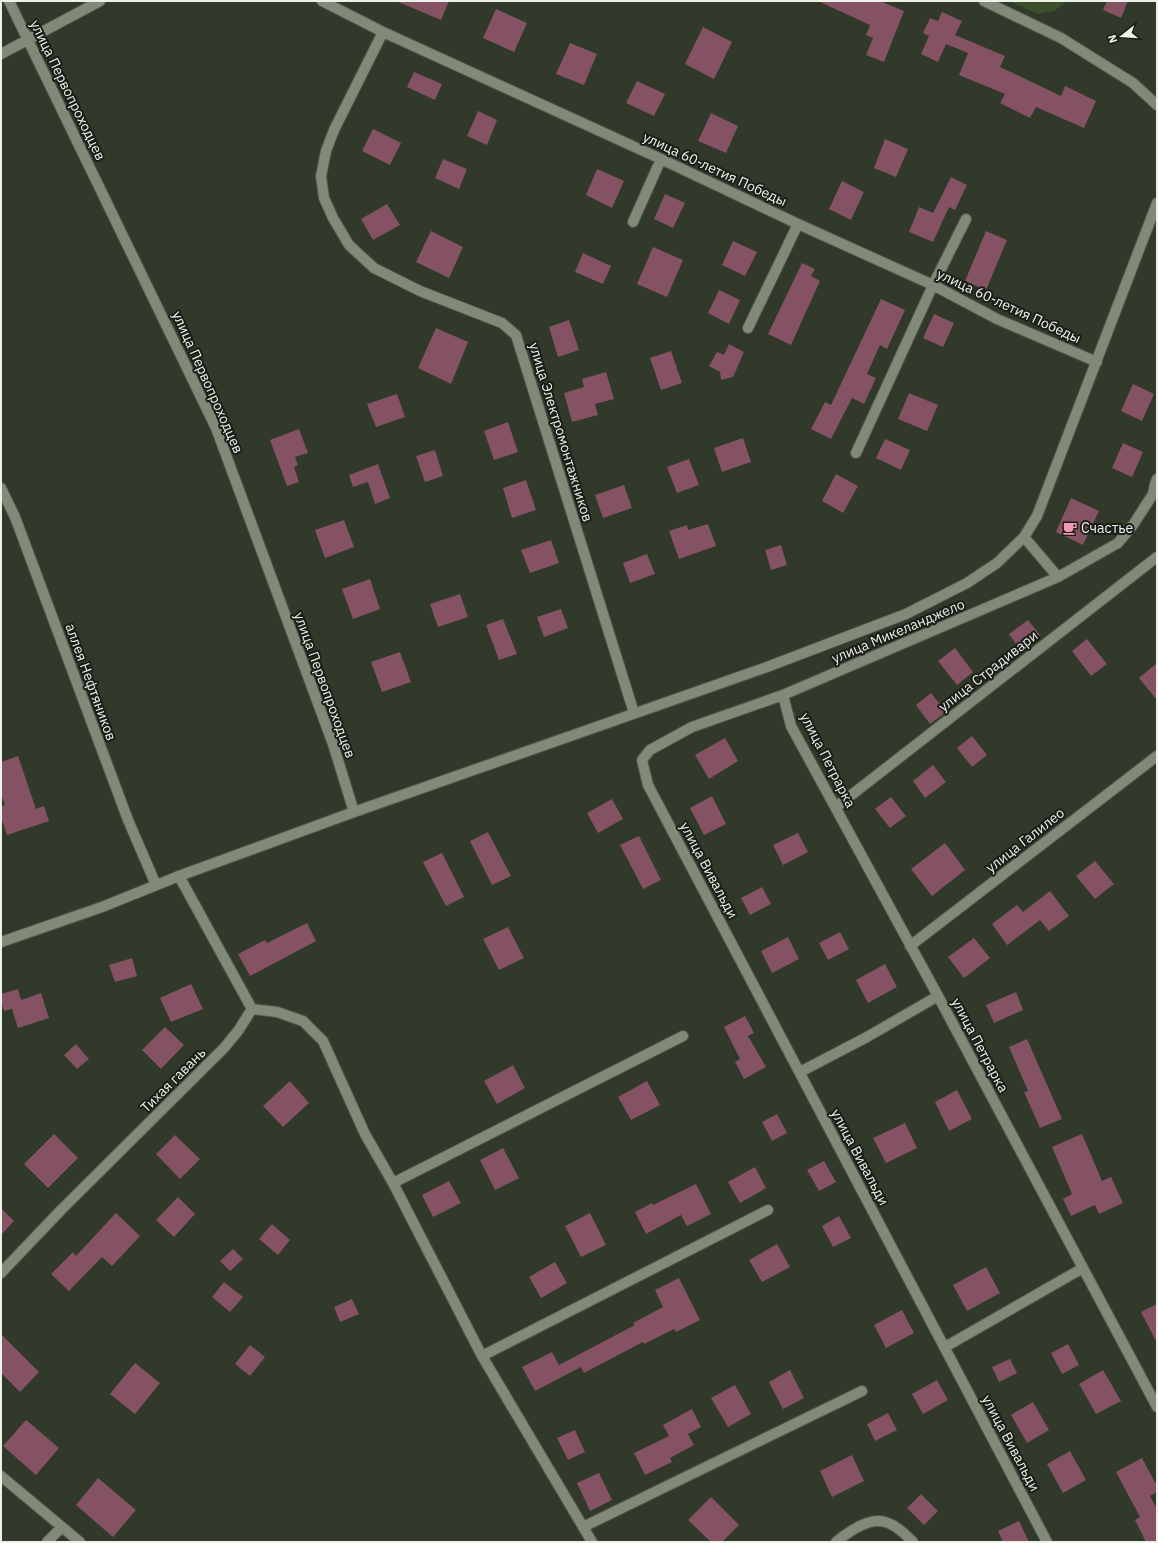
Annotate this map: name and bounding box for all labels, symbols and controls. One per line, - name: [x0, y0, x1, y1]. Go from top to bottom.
- north arrow: [1102, 16, 1142, 56]
- street label: улица Первопроходцев: [26, 17, 110, 163]
- text: N: [1105, 33, 1120, 45]
- street label: улица 60-летия Победы: [640, 128, 790, 210]
- street label: улица 60-летия Победы: [934, 265, 1084, 347]
- street label: улица Первопроходцев: [168, 308, 248, 456]
- street label: улица Электромонтажников: [525, 340, 597, 524]
- place label: Счастье: [1081, 519, 1134, 537]
- cafe icon: Счастье: [1062, 520, 1078, 536]
- street label: улица Микеланджело: [829, 595, 967, 667]
- street label: улица Первопроходцев: [290, 610, 360, 760]
- street label: аллея Нефтяников: [61, 621, 121, 743]
- street label: улица Страдивари: [935, 627, 1041, 715]
- street label: улица Петрарка: [796, 709, 860, 811]
- street label: улица Галилео: [982, 804, 1068, 876]
- street label: улица Вивальди: [676, 819, 742, 921]
- street label: улица Петрарка: [947, 995, 1013, 1096]
- street label: Тихая гавань: [137, 1044, 209, 1116]
- street label: улица Вивальди: [827, 1106, 893, 1208]
- street label: улица Вивальди: [978, 1392, 1044, 1494]

